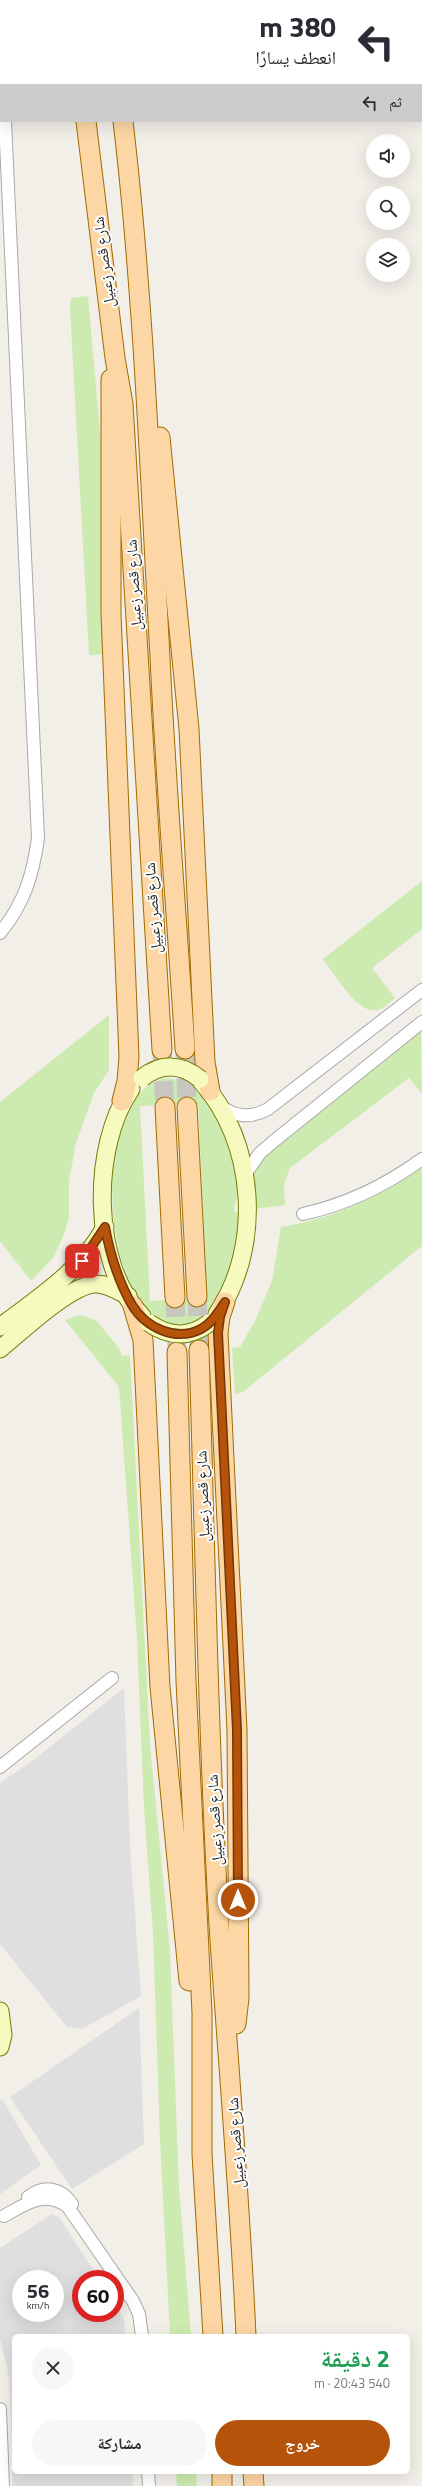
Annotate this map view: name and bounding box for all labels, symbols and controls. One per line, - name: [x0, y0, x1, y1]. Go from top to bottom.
- text: 380 m: [259, 5, 336, 48]
- icon: left: [350, 16, 402, 68]
- text: انعطف يسارًا: [255, 44, 336, 71]
- text: ثم: [389, 90, 402, 113]
- icon: left: [359, 92, 381, 114]
- map controls: [366, 134, 410, 282]
- button: sound: [366, 134, 410, 178]
- button: search: [366, 186, 410, 230]
- street label: شارع قصر زعبيل: [87, 215, 120, 309]
- button: layers: [366, 238, 410, 282]
- street label: شارع قصر زعبيل: [120, 539, 147, 631]
- street label: شارع قصر زعبيل: [138, 862, 167, 954]
- pin: [65, 1244, 99, 1278]
- icon: arrive: [71, 1250, 93, 1272]
- street label: شارع قصر زعبيل: [189, 1450, 216, 1542]
- street label: شارع قصر زعبيل: [201, 1774, 228, 1866]
- position arrow: [217, 1879, 259, 1921]
- street label: شارع قصر زعبيل: [221, 2097, 250, 2189]
- speed limit sign: 60: [72, 2270, 124, 2322]
- text: 56: [27, 2275, 49, 2306]
- text: km/h: [27, 2298, 49, 2313]
- text: 2 دقيقة: [321, 2340, 390, 2376]
- button: close: [32, 2347, 74, 2389]
- text: 540 m · 20:43: [314, 2373, 390, 2393]
- button: مشاركة: [32, 2420, 207, 2466]
- button: خروج: [215, 2420, 390, 2466]

